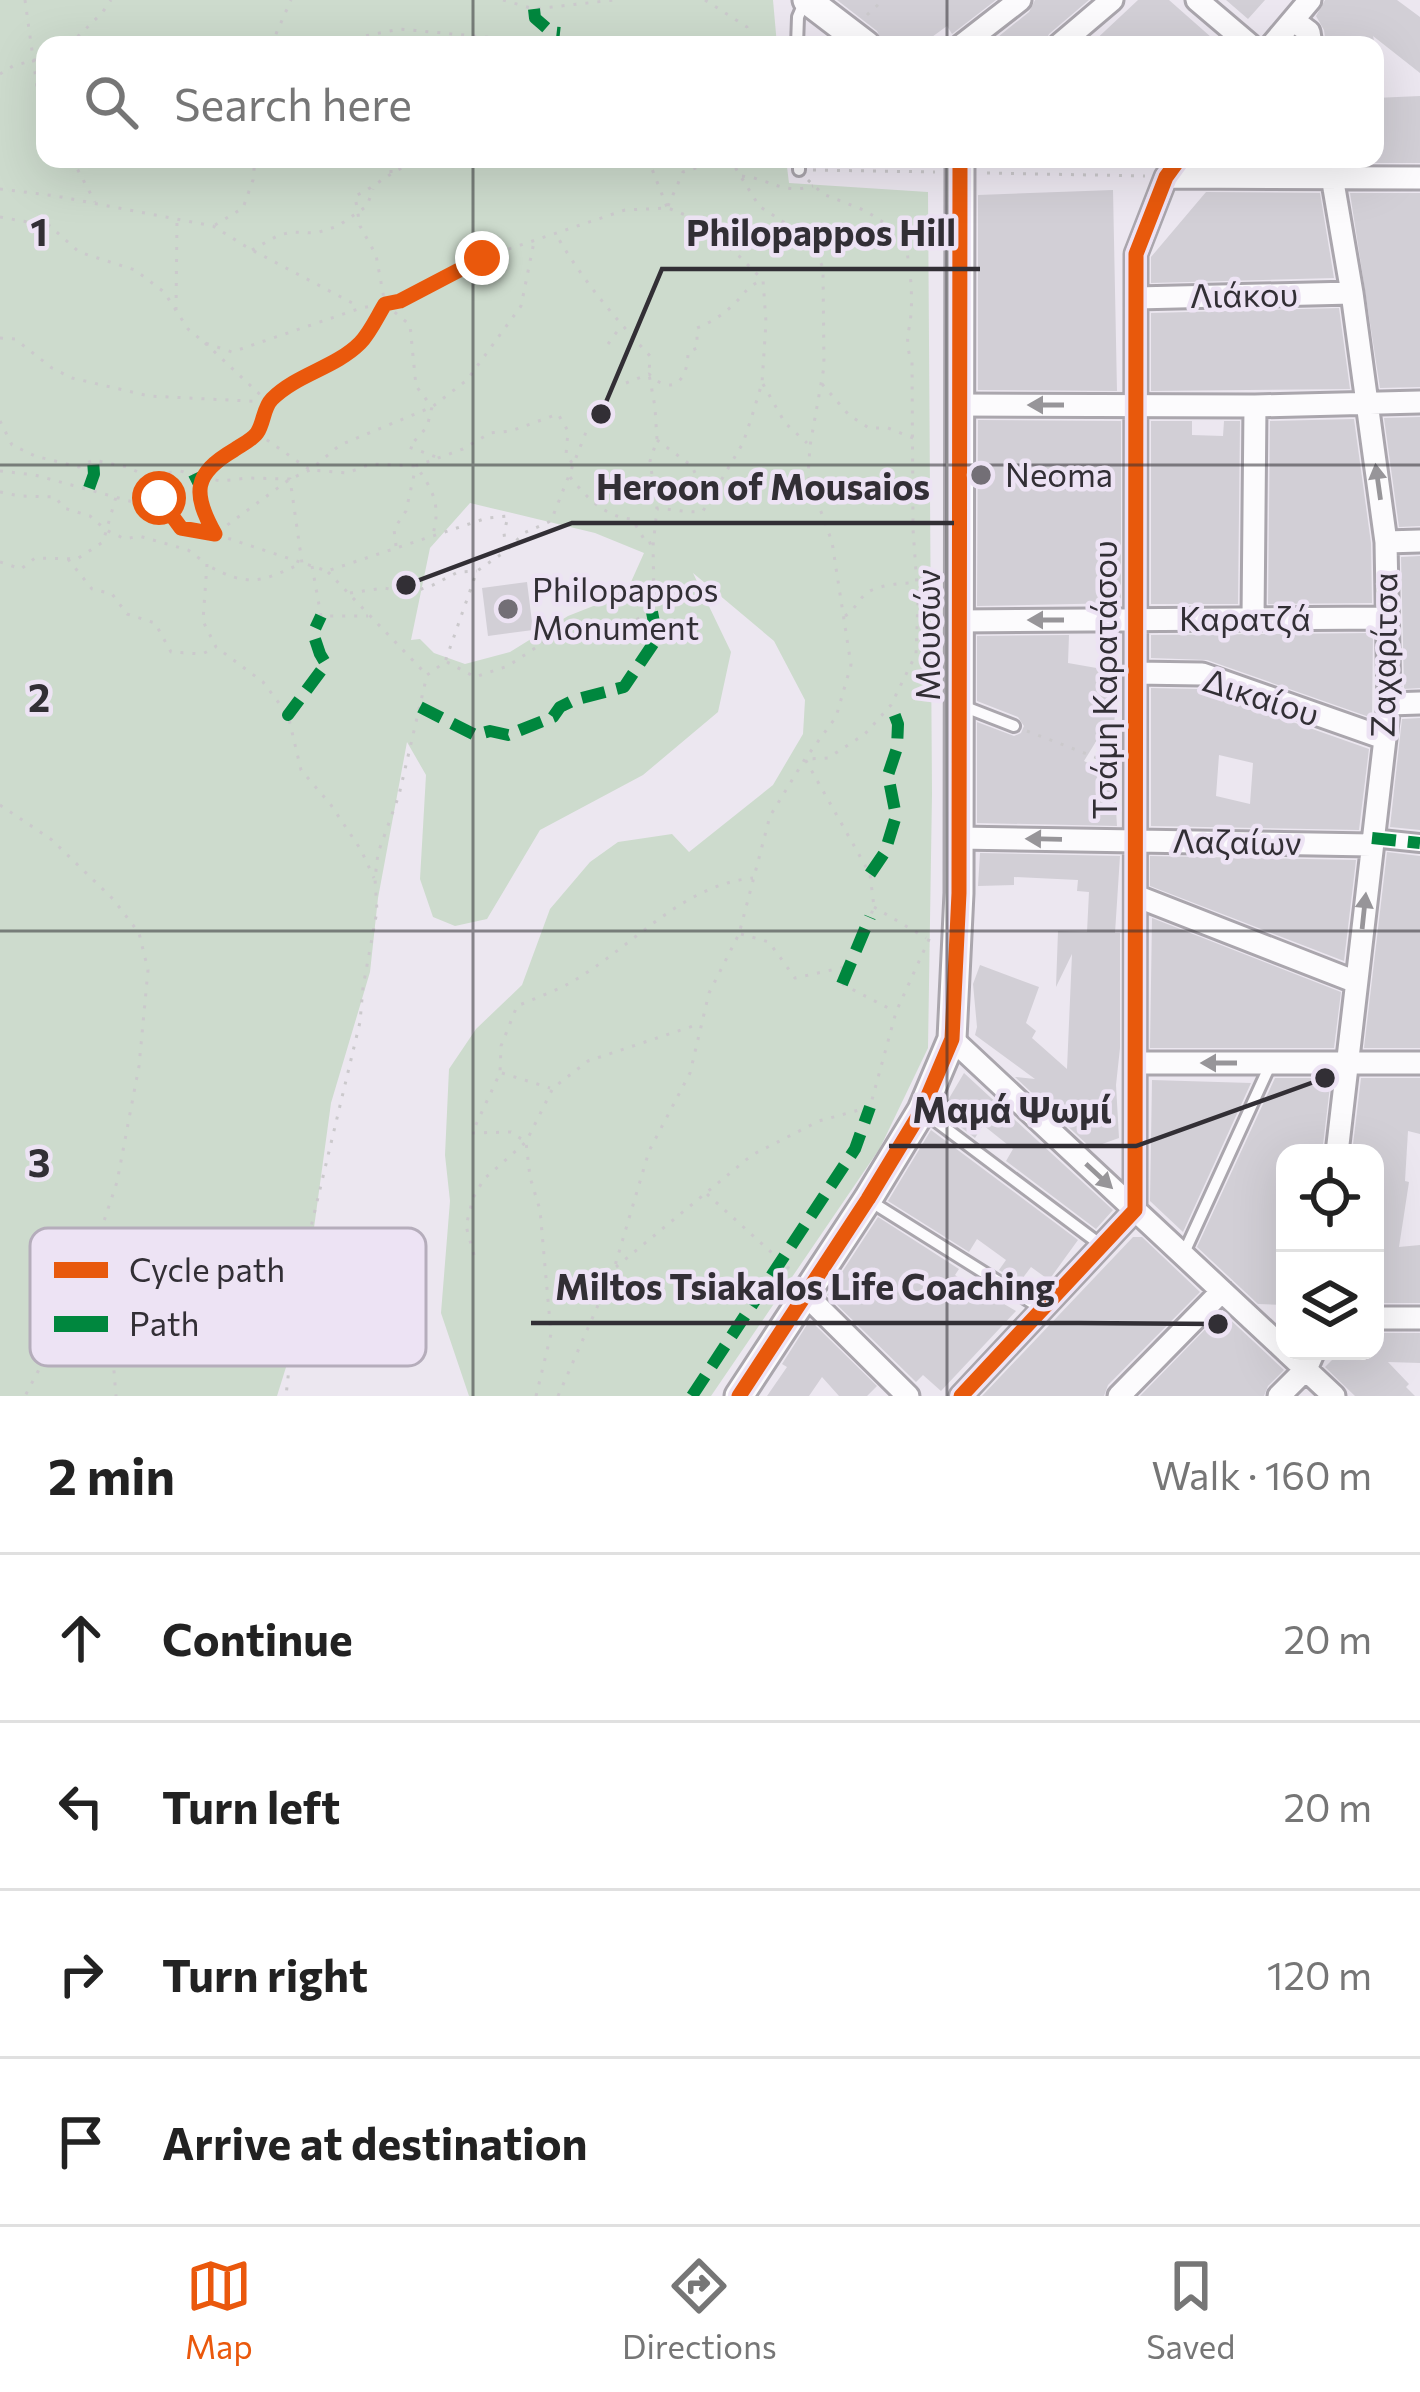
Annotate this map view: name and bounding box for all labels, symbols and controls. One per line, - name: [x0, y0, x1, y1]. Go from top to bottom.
- search box: [36, 36, 1384, 168]
- icon: search: [78, 69, 144, 135]
- text: Search here: [174, 75, 412, 130]
- callout: Philopappos Hill: [662, 197, 980, 269]
- text: 1: [30, 206, 48, 254]
- text: Philopappos Hill: [686, 209, 956, 253]
- route end: [455, 231, 509, 285]
- street label: Λιάκου: [1189, 272, 1298, 315]
- one-way arrow: [1026, 395, 1064, 415]
- callout: Heroon of Mousaios: [572, 451, 954, 523]
- place label: Neoma: [1005, 453, 1113, 494]
- marker: Neoma: [968, 462, 994, 488]
- one-way arrow: [1368, 462, 1387, 500]
- text: Heroon of Mousaios: [596, 463, 930, 507]
- route start: [132, 471, 186, 525]
- street label: Τσάμη Καρατάσου: [1083, 540, 1124, 820]
- place label: Philopappos Monument: [532, 568, 718, 647]
- street label: Μουσών: [906, 569, 947, 701]
- street label: Ζαχαρίτσα: [1361, 572, 1404, 738]
- marker: Philopappos Monument: [495, 596, 521, 622]
- street label: Καρατζά: [1179, 597, 1311, 638]
- one-way arrow: [1026, 611, 1064, 630]
- street label: Δικαίου: [1198, 658, 1325, 734]
- text: 2: [28, 672, 50, 720]
- street label: Λαζαίων: [1172, 819, 1302, 862]
- one-way arrow: [1024, 830, 1062, 849]
- one-way arrow: [1354, 892, 1373, 930]
- one-way arrow: [1199, 1053, 1237, 1073]
- callout: Μαμά Ψωμί: [889, 1074, 1136, 1146]
- text: Μαμά Ψωμί: [912, 1086, 1112, 1130]
- text: 3: [28, 1137, 50, 1185]
- map controls: [1276, 1144, 1384, 1360]
- button: locate: [1276, 1144, 1384, 1252]
- one-way arrow: [1084, 1162, 1113, 1189]
- legend: [30, 1228, 426, 1366]
- text: Cycle path: [129, 1248, 285, 1289]
- callout: Miltos Tsiakalos Life Coaching: [531, 1251, 1079, 1323]
- button: layers: [1276, 1252, 1384, 1360]
- text: Miltos Tsiakalos Life Coaching: [555, 1263, 1055, 1307]
- text: Path: [129, 1302, 199, 1343]
- text: 2 min: [48, 1443, 175, 1506]
- text: Walk · 160 m: [1151, 1450, 1372, 1498]
- icon: ahead: [48, 1605, 114, 1671]
- text: Continue: [162, 1610, 353, 1665]
- text: 20 m: [1284, 1614, 1372, 1662]
- icon: left: [48, 1773, 114, 1839]
- text: Turn left: [162, 1778, 340, 1833]
- text: 20 m: [1284, 1782, 1372, 1830]
- icon: right: [48, 1941, 114, 2007]
- text: Turn right: [162, 1946, 368, 2001]
- text: 120 m: [1267, 1950, 1372, 1998]
- icon: arrive: [48, 2109, 114, 2175]
- text: Arrive at destination: [162, 2114, 588, 2169]
- tab: Map: [185, 2253, 253, 2366]
- tab: Directions: [622, 2253, 777, 2366]
- tab: Saved: [1146, 2253, 1235, 2366]

